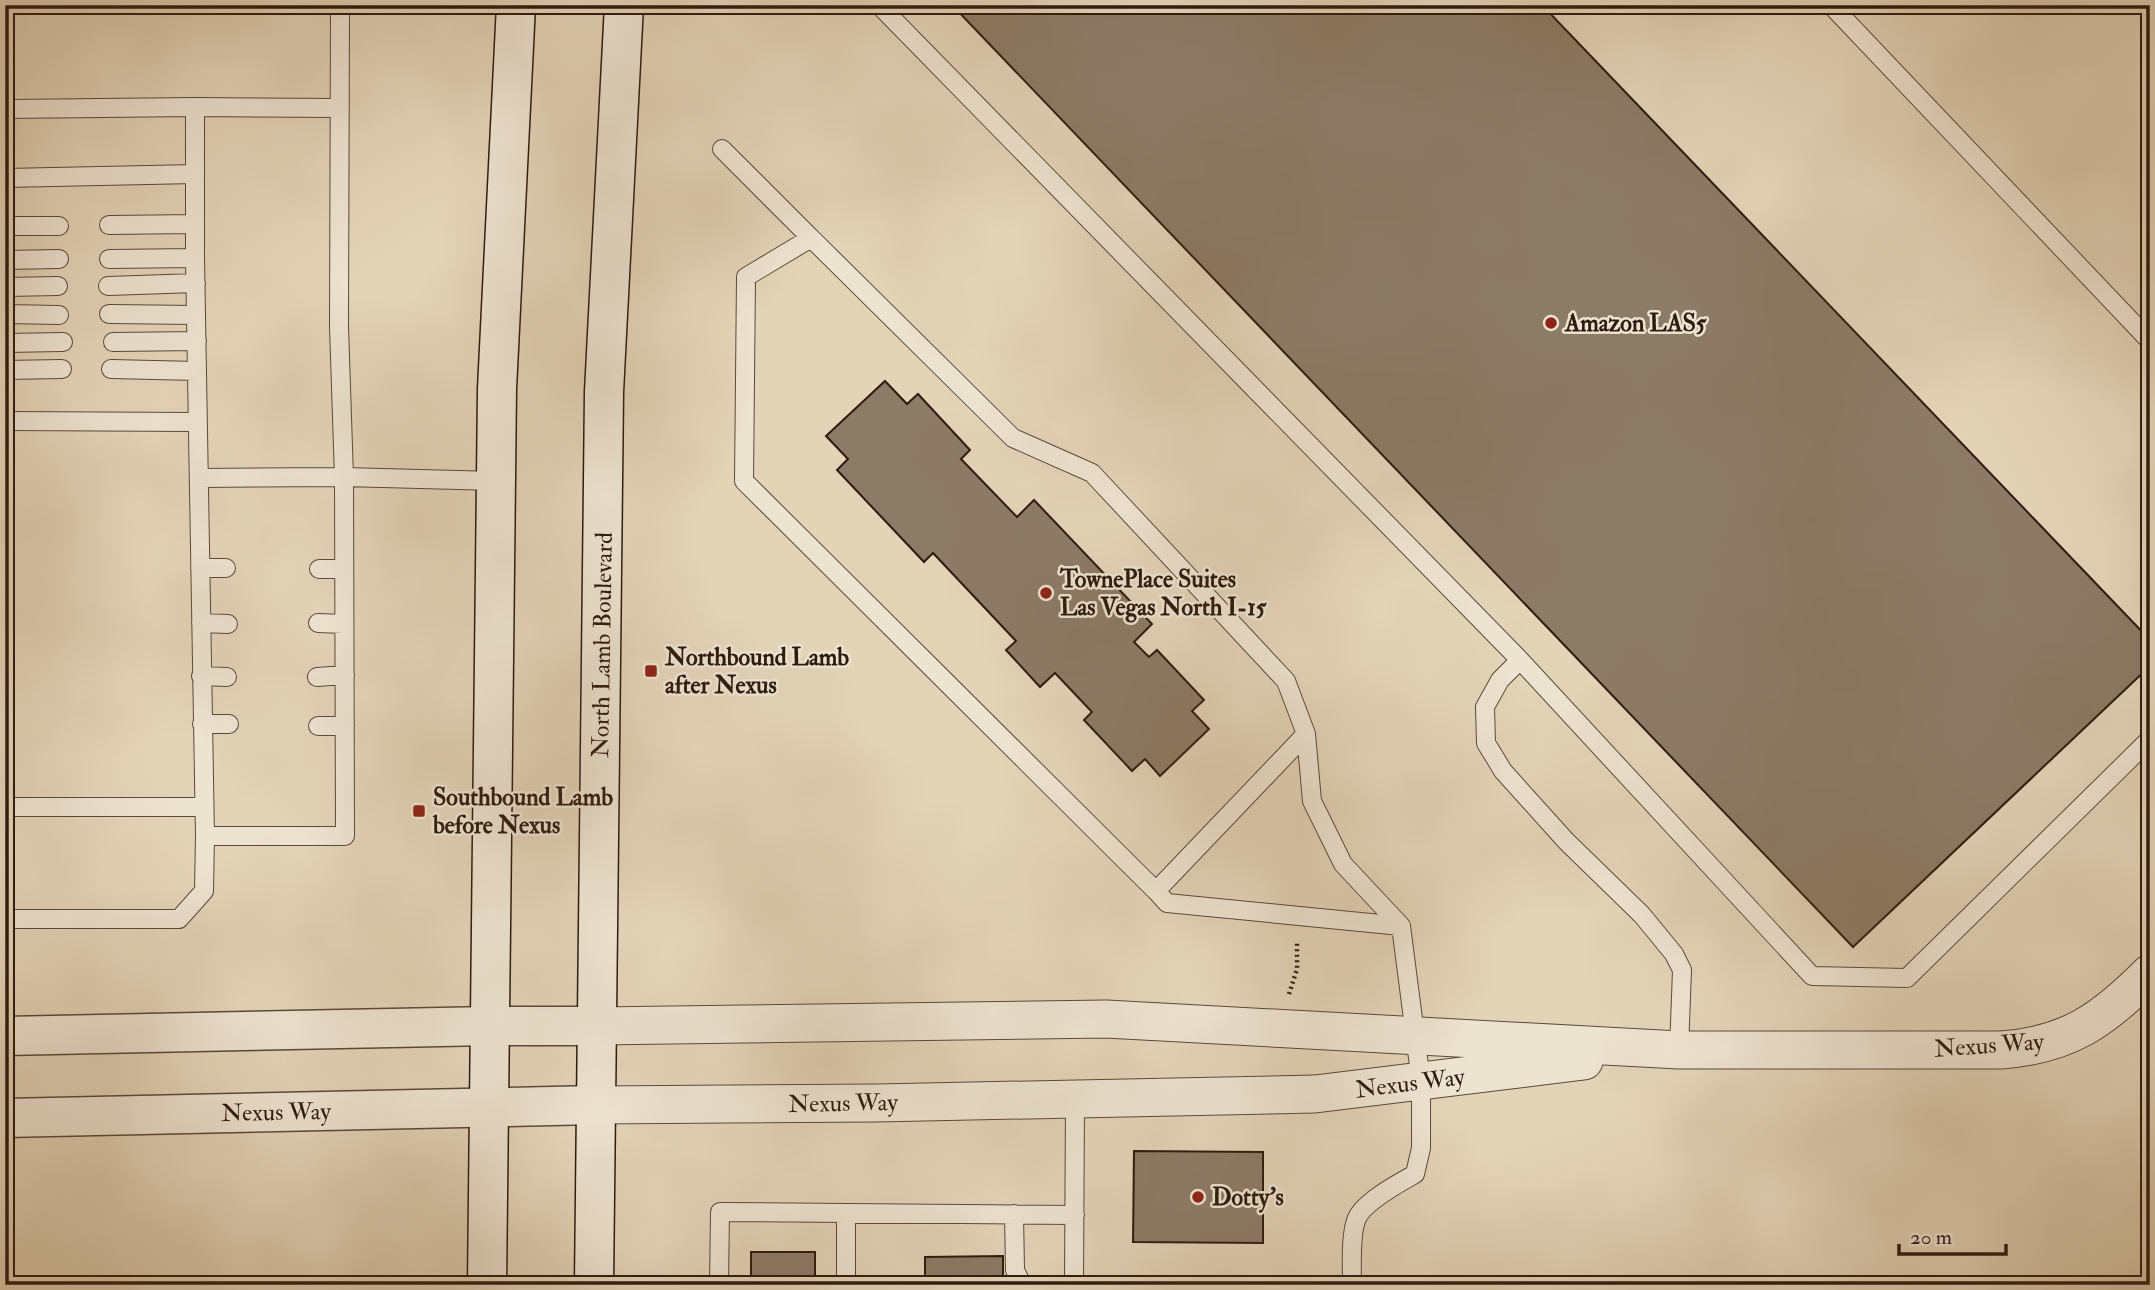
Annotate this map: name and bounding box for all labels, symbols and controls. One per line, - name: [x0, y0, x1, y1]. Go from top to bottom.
- place label: Amazon LAS5: [1564, 308, 1707, 339]
- marker: Amazon LAS5: [1543, 315, 1559, 331]
- street label: North Lamb Boulevard: [585, 532, 620, 758]
- place label: TownePlace Suites Las Vegas North I-15: [1059, 564, 1267, 623]
- marker: TownePlace Suites Las Vegas North I-15: [1038, 585, 1054, 601]
- place label: Northbound Lamb after Nexus: [664, 642, 849, 701]
- marker: Northbound Lamb after Nexus: [643, 663, 659, 679]
- place label: Southbound Lamb before Nexus: [432, 782, 613, 841]
- marker: Southbound Lamb before Nexus: [411, 803, 427, 819]
- street label: Nexus Way: [1933, 1026, 2045, 1065]
- street label: Nexus Way: [1354, 1061, 1467, 1106]
- street label: Nexus Way: [788, 1087, 899, 1120]
- street label: Nexus Way: [221, 1096, 332, 1129]
- place label: Dotty's: [1212, 1182, 1284, 1213]
- marker: Dotty's: [1190, 1189, 1206, 1205]
- scale bar: [1899, 1213, 2006, 1257]
- text: 20 m: [1910, 1224, 1952, 1251]

